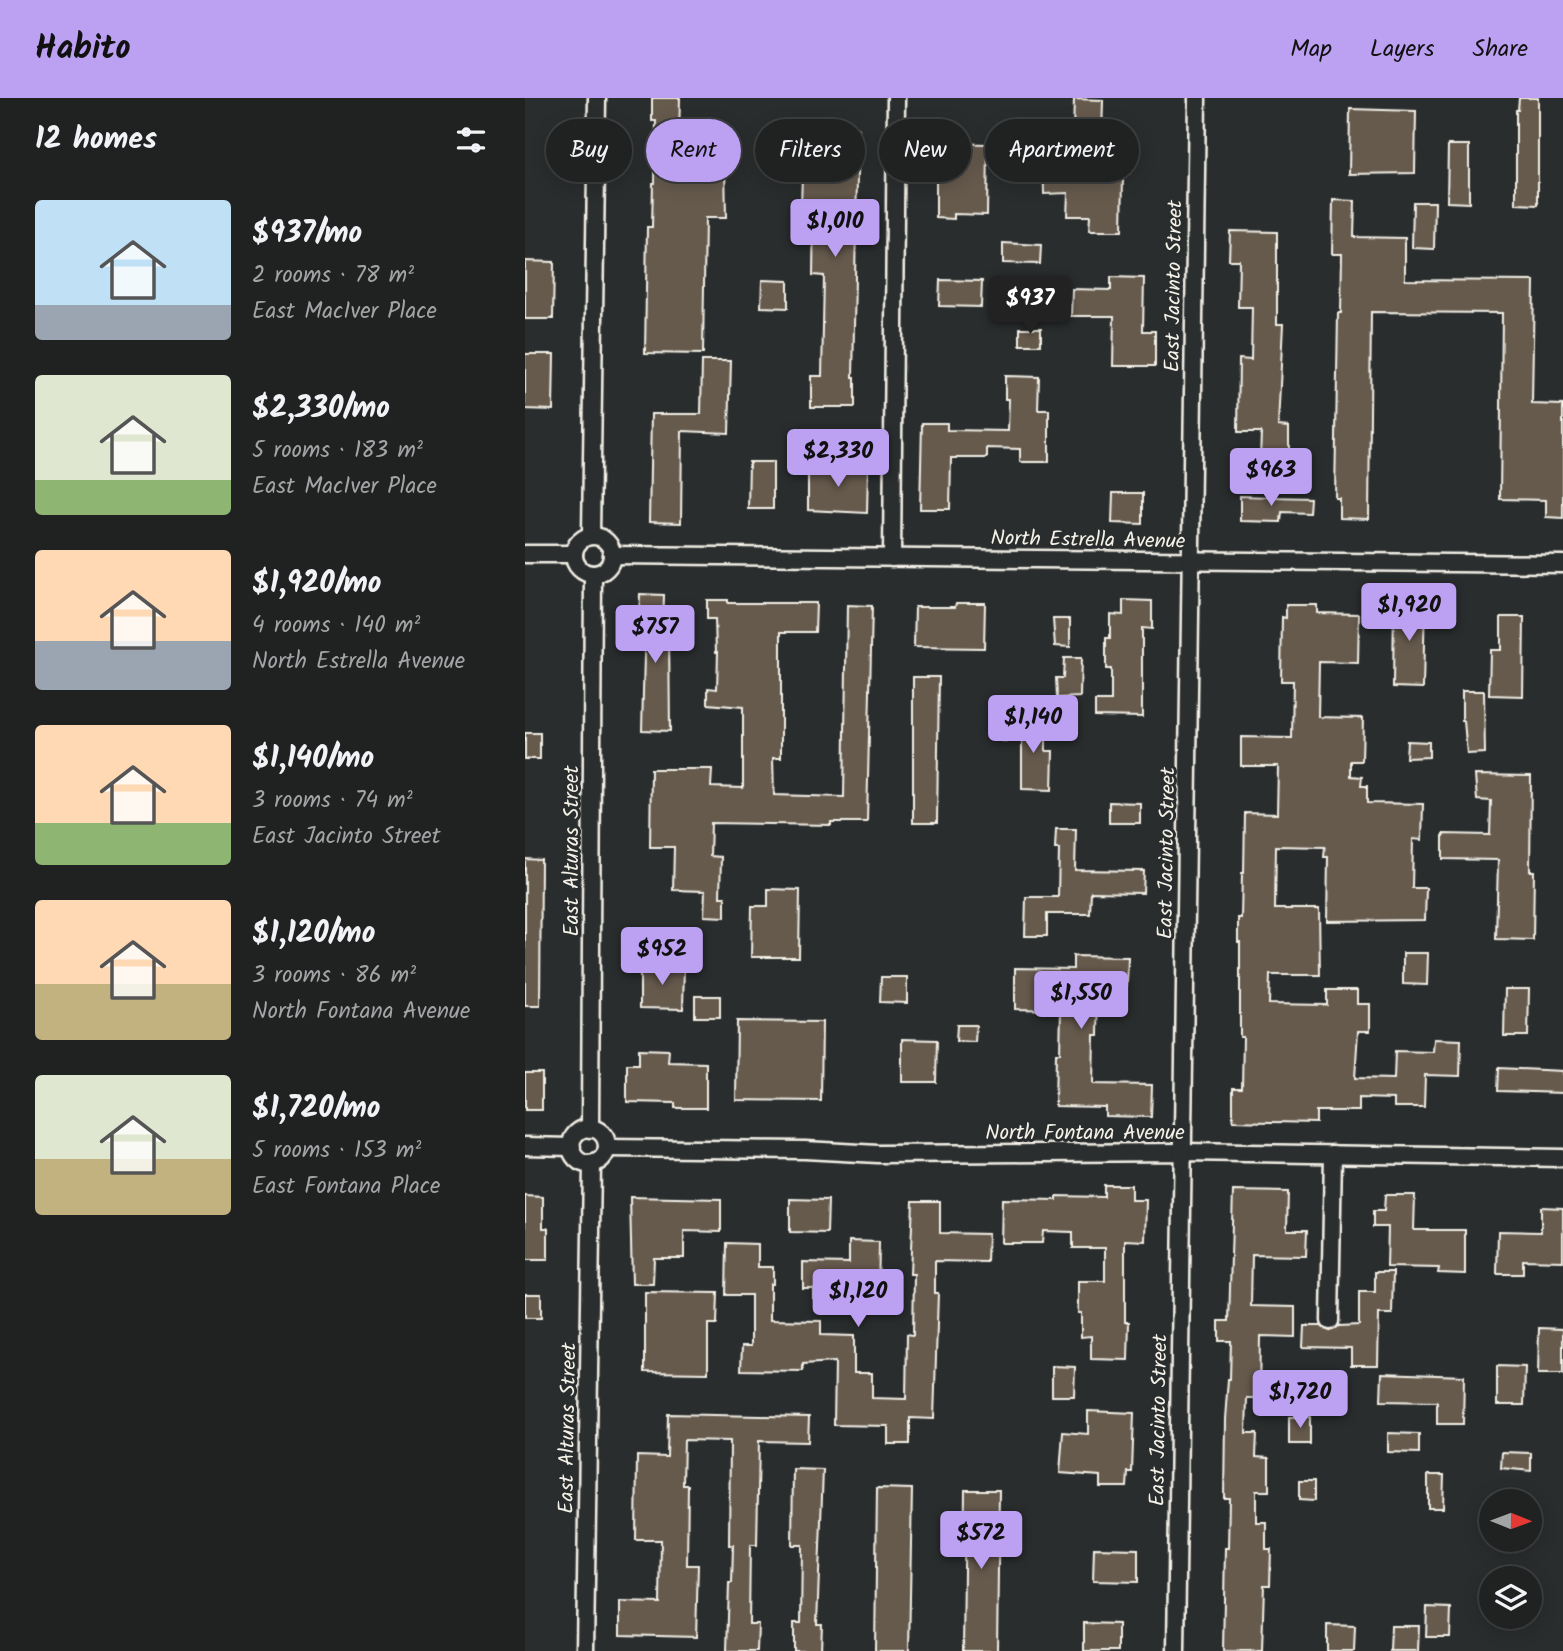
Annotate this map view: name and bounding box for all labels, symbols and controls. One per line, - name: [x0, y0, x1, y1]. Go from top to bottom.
- text: Habito: [35, 23, 131, 76]
- text: Map: [1290, 30, 1332, 69]
- text: Layers: [1370, 30, 1434, 69]
- text: Share: [1472, 30, 1528, 69]
- text: 12 homes: [35, 116, 157, 164]
- chip: Buy: [546, 119, 632, 182]
- chip: Rent: [646, 119, 741, 182]
- chip: Filters: [755, 119, 865, 182]
- chip: New: [879, 119, 971, 182]
- chip: Apartment: [985, 119, 1139, 182]
- icon: filters: [452, 121, 490, 159]
- street label: East Jacinto Street: [1156, 199, 1193, 372]
- pin: $1,010: [778, 200, 892, 259]
- text: $1,010: [806, 204, 864, 240]
- text: $937/mo: [252, 210, 362, 258]
- icon: home: [91, 228, 175, 312]
- text: 2 rooms · 78 m²: [252, 258, 414, 294]
- pin: $937: [989, 276, 1071, 336]
- text: $937: [1006, 281, 1054, 317]
- text: East MacIver Place: [252, 294, 437, 330]
- text: $2,330/mo: [252, 385, 390, 433]
- icon: home: [91, 403, 175, 487]
- pin: $2,330: [781, 430, 895, 489]
- text: 5 rooms · 183 m²: [252, 433, 423, 469]
- text: $2,330: [803, 434, 873, 470]
- pin: $963: [1230, 448, 1312, 508]
- text: $963: [1246, 453, 1296, 489]
- text: East MacIver Place: [252, 469, 437, 505]
- street label: North Estrella Avenue: [990, 522, 1186, 559]
- text: $1,920/mo: [252, 560, 381, 608]
- icon: home: [91, 578, 175, 662]
- pin: $1,920: [1352, 584, 1466, 643]
- text: $1,920: [1377, 588, 1441, 624]
- pin: $757: [614, 606, 696, 665]
- text: 4 rooms · 140 m²: [252, 608, 420, 644]
- text: $757: [632, 610, 678, 646]
- text: North Estrella Avenue: [252, 644, 465, 680]
- pin: $1,140: [976, 696, 1090, 755]
- text: $1,140: [1004, 700, 1062, 736]
- text: $1,140/mo: [252, 735, 374, 783]
- icon: home: [91, 753, 175, 837]
- street label: East Alturas Street: [556, 765, 589, 937]
- street label: East Jacinto Street: [1149, 766, 1186, 939]
- text: 3 rooms · 74 m²: [252, 783, 413, 819]
- text: East Jacinto Street: [252, 819, 441, 855]
- text: $1,120/mo: [252, 910, 375, 958]
- icon: home: [91, 928, 175, 1012]
- pin: $952: [621, 928, 703, 987]
- text: $952: [637, 932, 687, 968]
- text: 3 rooms · 86 m²: [252, 958, 416, 994]
- pin: $1,550: [1024, 972, 1138, 1031]
- text: $1,550: [1050, 976, 1112, 1012]
- text: North Fontana Avenue: [252, 994, 470, 1030]
- text: $1,720/mo: [252, 1085, 380, 1133]
- icon: home: [91, 1103, 175, 1187]
- street label: North Fontana Avenue: [985, 1117, 1185, 1150]
- text: 5 rooms · 153 m²: [252, 1133, 421, 1169]
- text: East Fontana Place: [252, 1169, 440, 1205]
- pin: $1,120: [801, 1270, 915, 1329]
- text: $1,120: [829, 1274, 887, 1310]
- street label: East Jacinto Street: [1141, 1333, 1178, 1506]
- street label: East Alturas Street: [551, 1341, 587, 1514]
- pin: $1,720: [1243, 1370, 1357, 1430]
- text: $1,720: [1269, 1375, 1331, 1411]
- north arrow: [1479, 1489, 1542, 1552]
- map controls: [1479, 1489, 1542, 1629]
- pin: $572: [940, 1512, 1022, 1571]
- text: $572: [956, 1516, 1006, 1552]
- button: layers: [1479, 1566, 1542, 1629]

